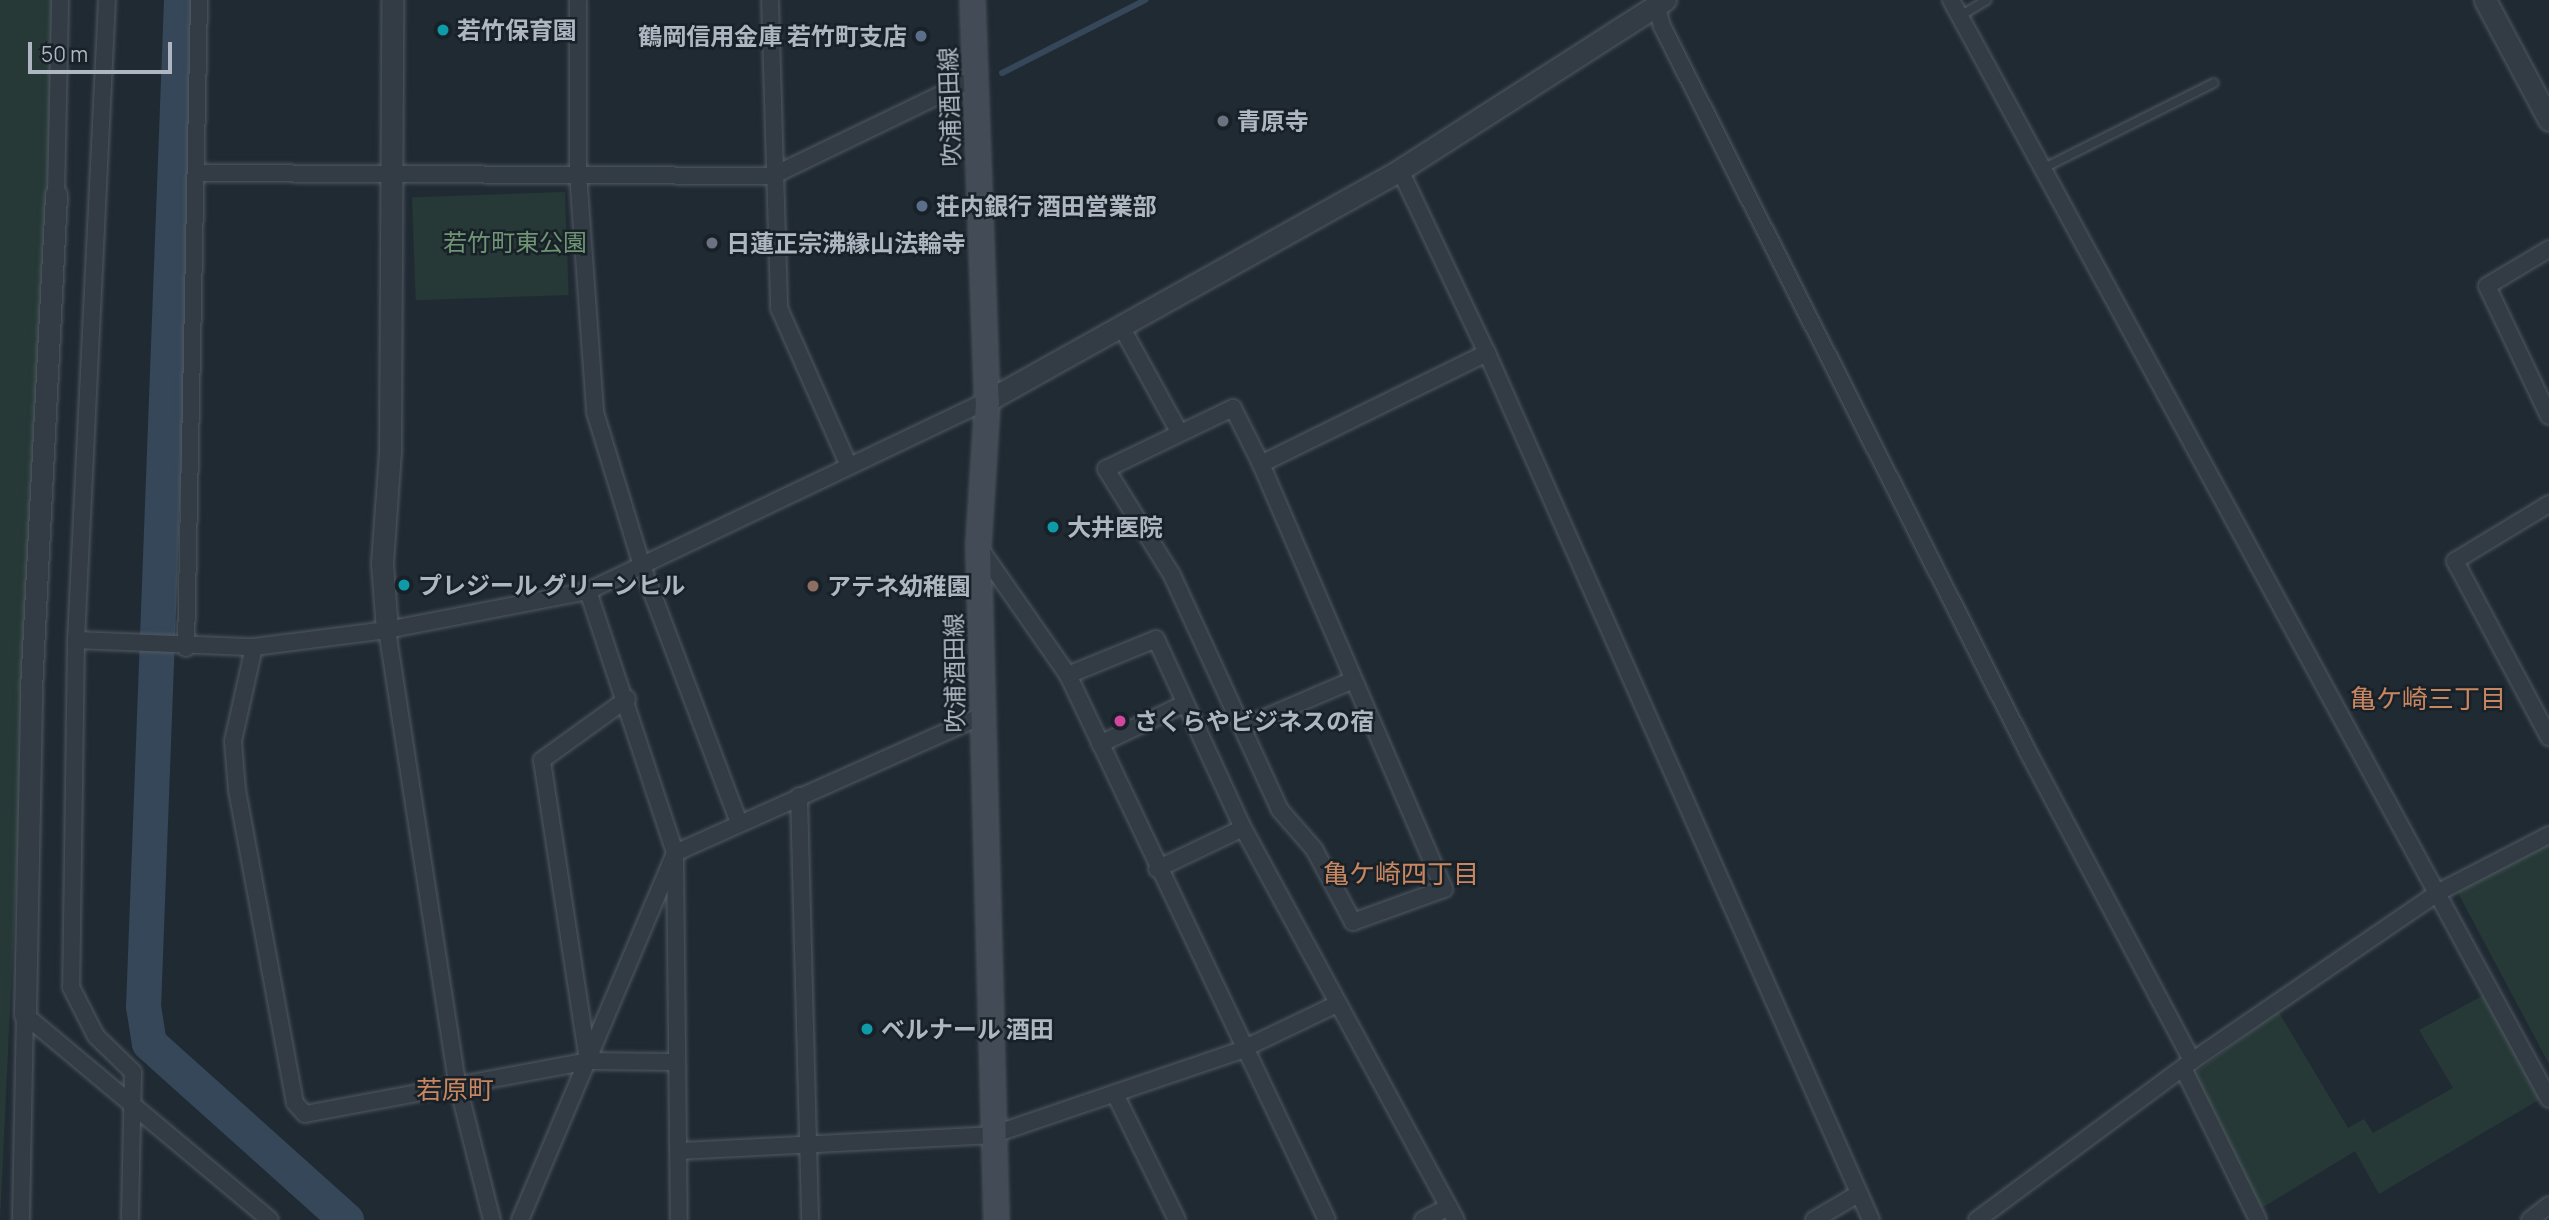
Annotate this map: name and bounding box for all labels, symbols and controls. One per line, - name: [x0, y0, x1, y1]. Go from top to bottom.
- place label: 若竹保育園: [457, 16, 577, 44]
- marker: 若竹保育園: [435, 22, 451, 38]
- place label: 鶴岡信用金庫 若竹町支店: [638, 22, 907, 50]
- scale bar: [32, 28, 175, 72]
- marker: 鶴岡信用金庫 若竹町支店: [913, 28, 929, 44]
- text: 50 m: [41, 40, 88, 68]
- street label: 吹浦酒田線: [933, 47, 965, 167]
- place label: 青原寺: [1237, 107, 1309, 135]
- marker: 青原寺: [1215, 113, 1231, 129]
- place label: 荘内銀行 酒田営業部: [936, 192, 1157, 220]
- marker: 荘内銀行 酒田営業部: [914, 198, 930, 214]
- park label: 若竹町東公園: [443, 228, 587, 256]
- place label: 日蓮正宗沸縁山法輪寺: [726, 229, 966, 257]
- marker: 日蓮正宗沸縁山法輪寺: [704, 235, 720, 251]
- place label: 大井医院: [1067, 513, 1163, 541]
- marker: 大井医院: [1045, 519, 1061, 535]
- place label: プレジール グリーンヒル: [418, 571, 687, 599]
- place label: アテネ幼稚園: [827, 572, 971, 600]
- marker: プレジール グリーンヒル: [396, 577, 412, 593]
- marker: アテネ幼稚園: [805, 578, 821, 594]
- street label: 吹浦酒田線: [939, 613, 969, 733]
- district label: 亀ケ崎三丁目: [2350, 683, 2506, 715]
- place label: さくらやビジネスの宿: [1134, 707, 1374, 735]
- marker: さくらやビジネスの宿: [1112, 713, 1128, 729]
- district label: 亀ケ崎四丁目: [1323, 858, 1479, 890]
- place label: ベルナール 酒田: [881, 1015, 1054, 1043]
- marker: ベルナール 酒田: [859, 1021, 875, 1037]
- district label: 若原町: [416, 1074, 494, 1106]

